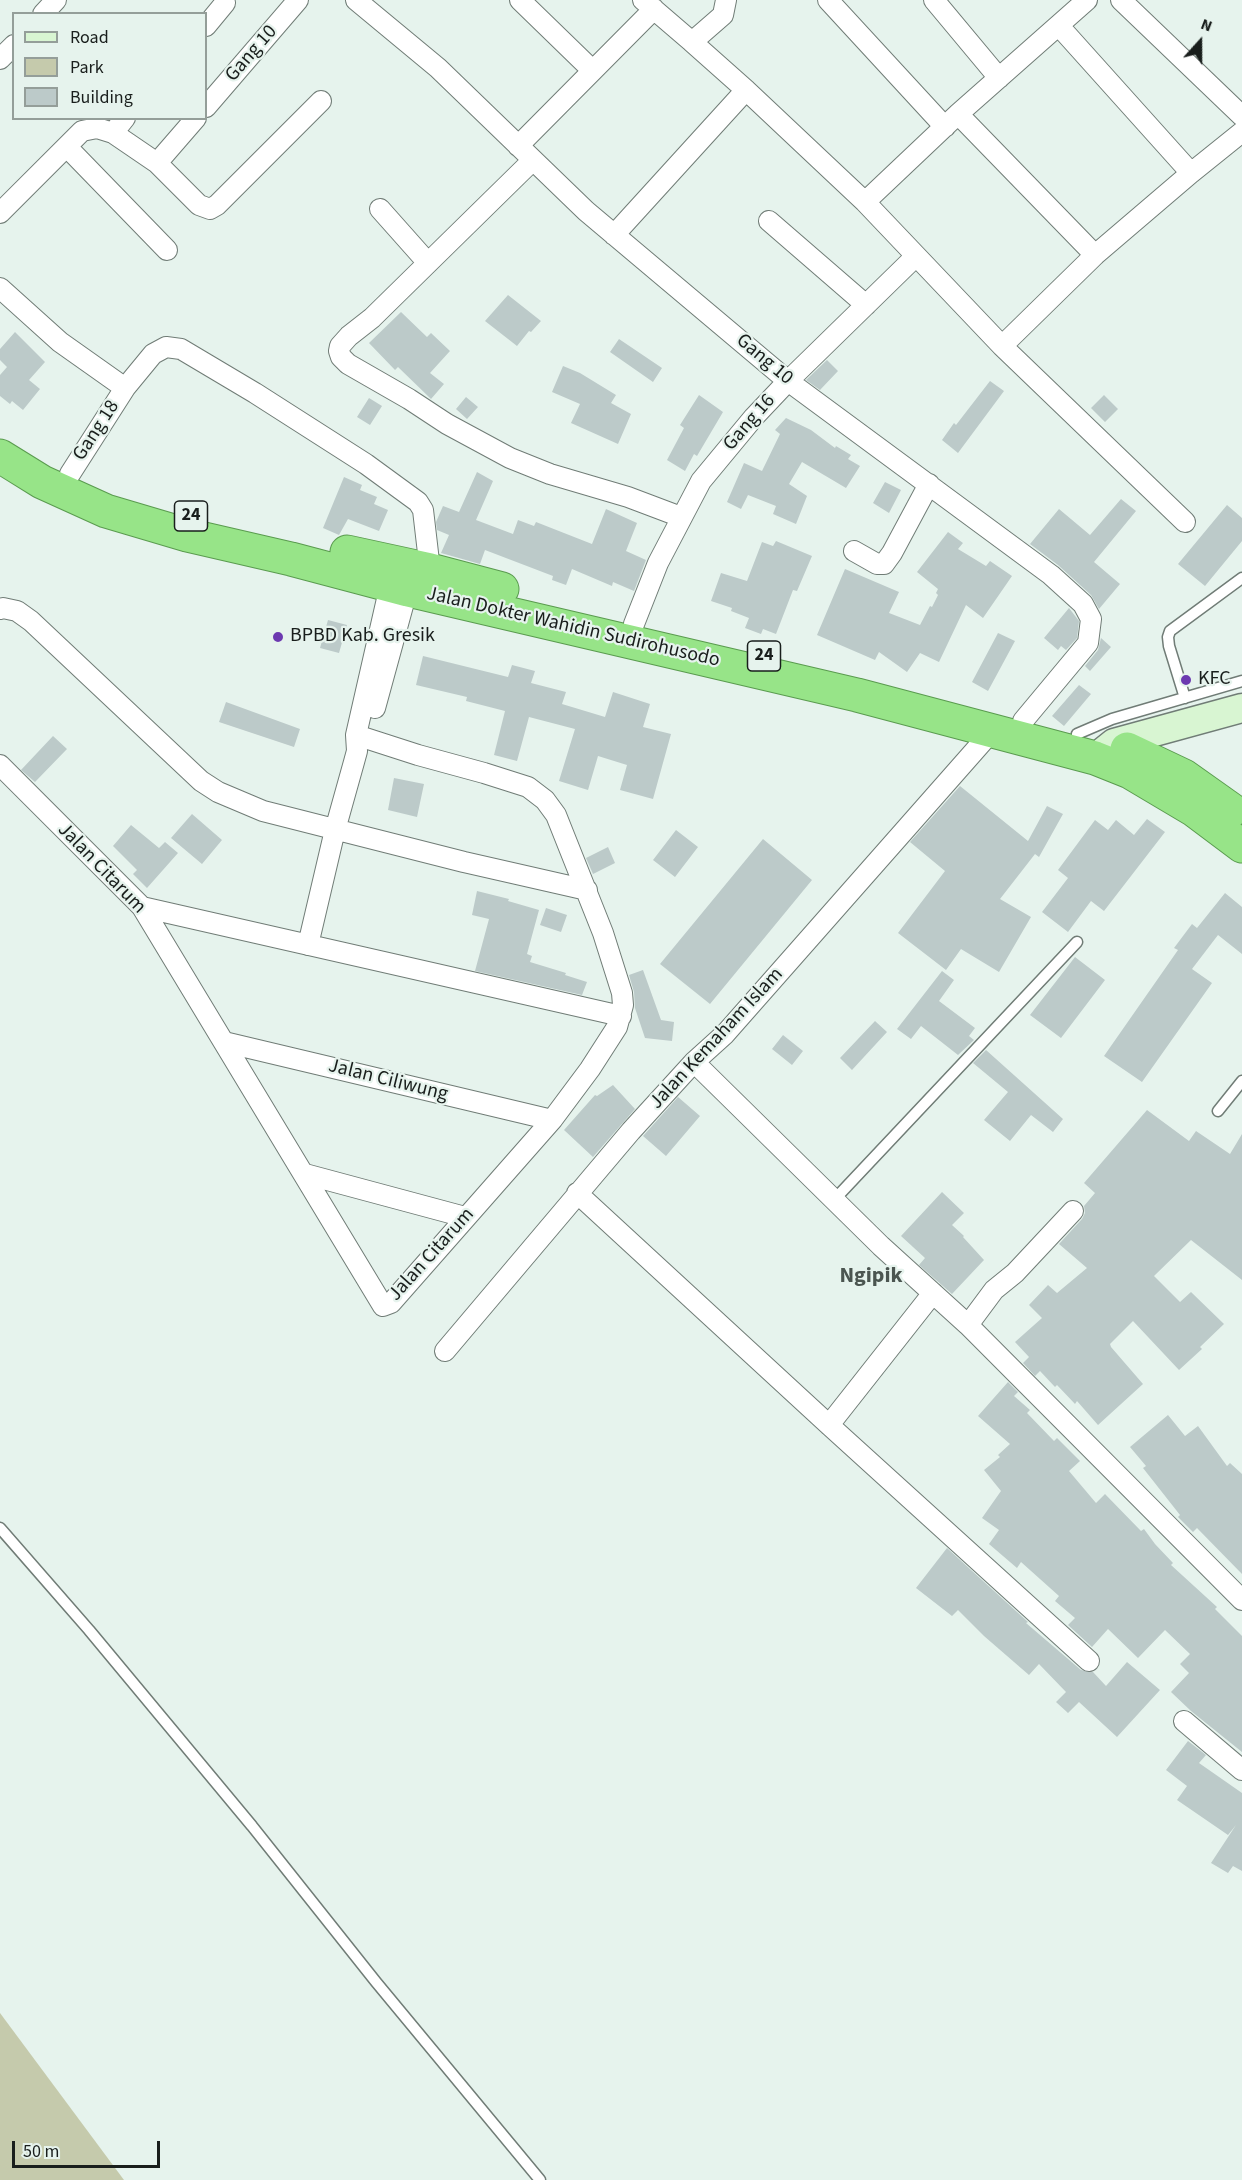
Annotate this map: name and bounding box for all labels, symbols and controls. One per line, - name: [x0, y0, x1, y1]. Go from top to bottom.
- legend: [12, 12, 207, 120]
- north arrow: [1170, 12, 1230, 72]
- text: N: [1198, 13, 1215, 37]
- street label: Gang 10: [221, 21, 283, 87]
- text: Road: [70, 25, 109, 50]
- text: Park: [70, 55, 104, 80]
- text: Building: [70, 85, 133, 110]
- street label: Gang 10: [731, 329, 797, 391]
- street label: Gang 16: [719, 390, 781, 456]
- street label: Gang 18: [69, 396, 125, 466]
- road number: 24: [174, 501, 207, 531]
- street label: Jalan Dokter Wahidin Sudirohusodo: [424, 583, 722, 673]
- place label: BPBD Kab. Gresik: [290, 625, 435, 649]
- marker: BPBD Kab. Gresik: [271, 630, 285, 644]
- road number: 24: [748, 641, 780, 671]
- place label: KFC: [1198, 668, 1231, 692]
- marker: KFC: [1179, 673, 1193, 687]
- street label: Jalan Citarum: [52, 819, 150, 919]
- street label: Jalan Kemaham Islam: [645, 963, 789, 1115]
- street label: Jalan Ciliwung: [326, 1055, 450, 1107]
- street label: Jalan Citarum: [384, 1204, 480, 1306]
- district label: Ngipik: [839, 1264, 903, 1290]
- scale bar: [15, 2129, 164, 2167]
- text: 50 m: [23, 2139, 59, 2164]

